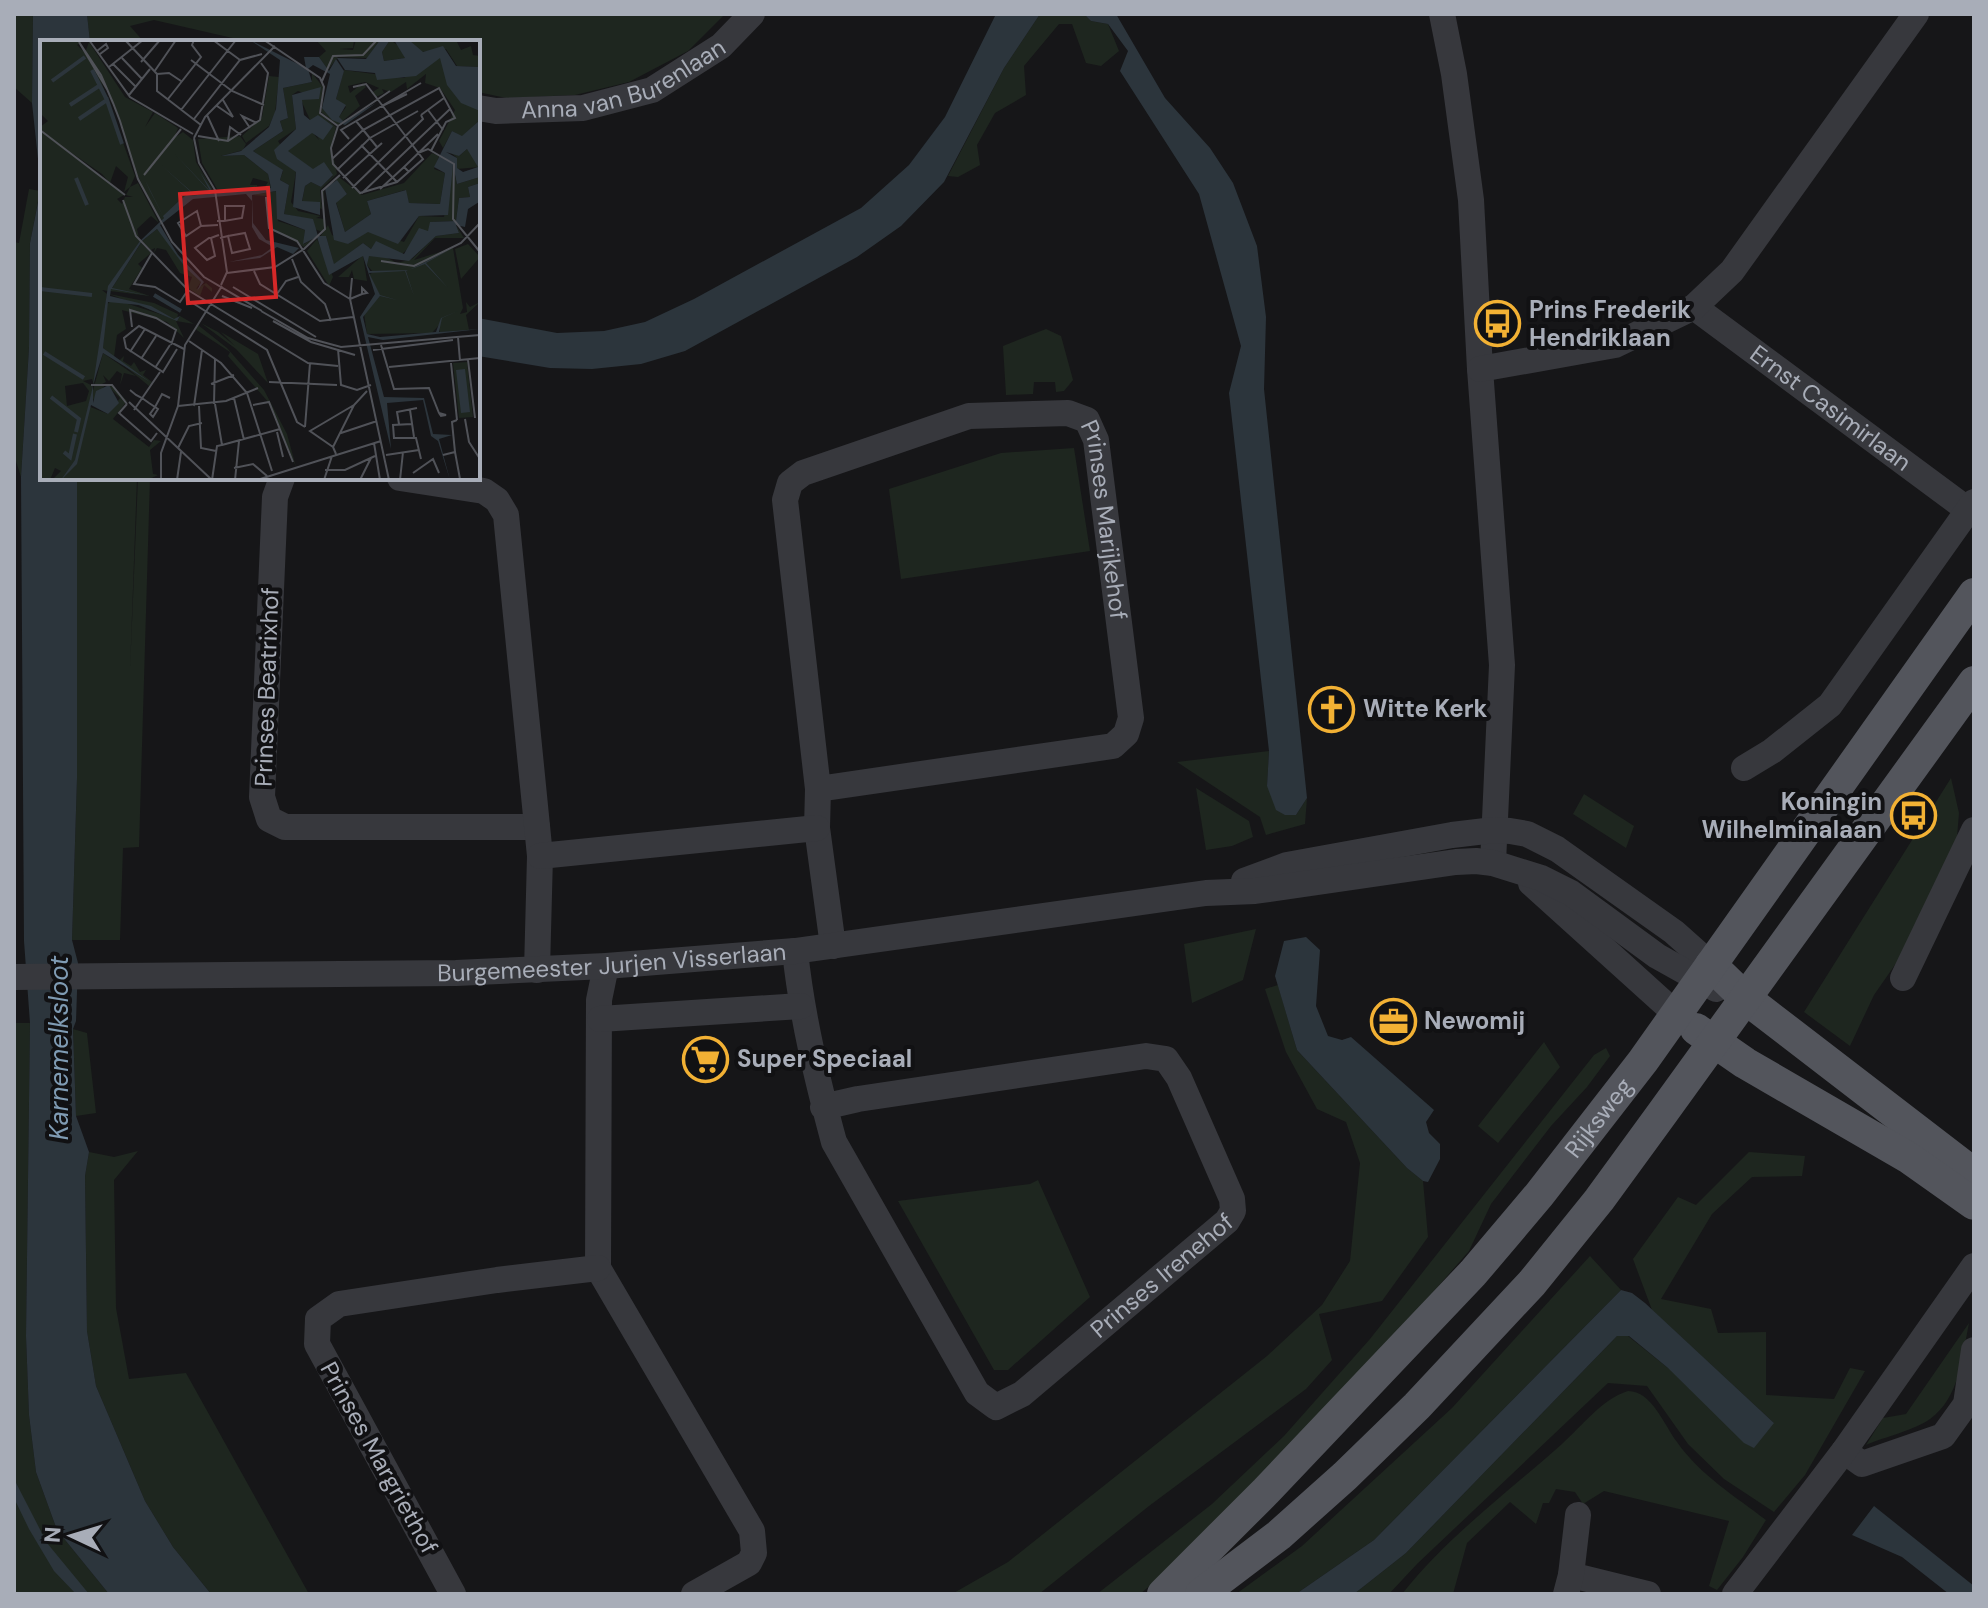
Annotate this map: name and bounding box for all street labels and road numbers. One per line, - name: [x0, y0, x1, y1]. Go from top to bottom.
- street label: Anna van Burenlaan: [520, 31, 731, 125]
- street label: Ernst Casimirlaan: [1744, 338, 1918, 478]
- street label: Prinses Marijkehof: [1074, 415, 1134, 621]
- street label: Prinses Beatrixhof: [248, 587, 285, 787]
- street label: Burgemeester Jurjen Visserlaan: [437, 936, 787, 988]
- street label: Rijksweg: [1557, 1071, 1639, 1164]
- street label: Prinses Irenehof: [1084, 1206, 1240, 1345]
- street label: Prinses Margriethof: [314, 1356, 445, 1559]

